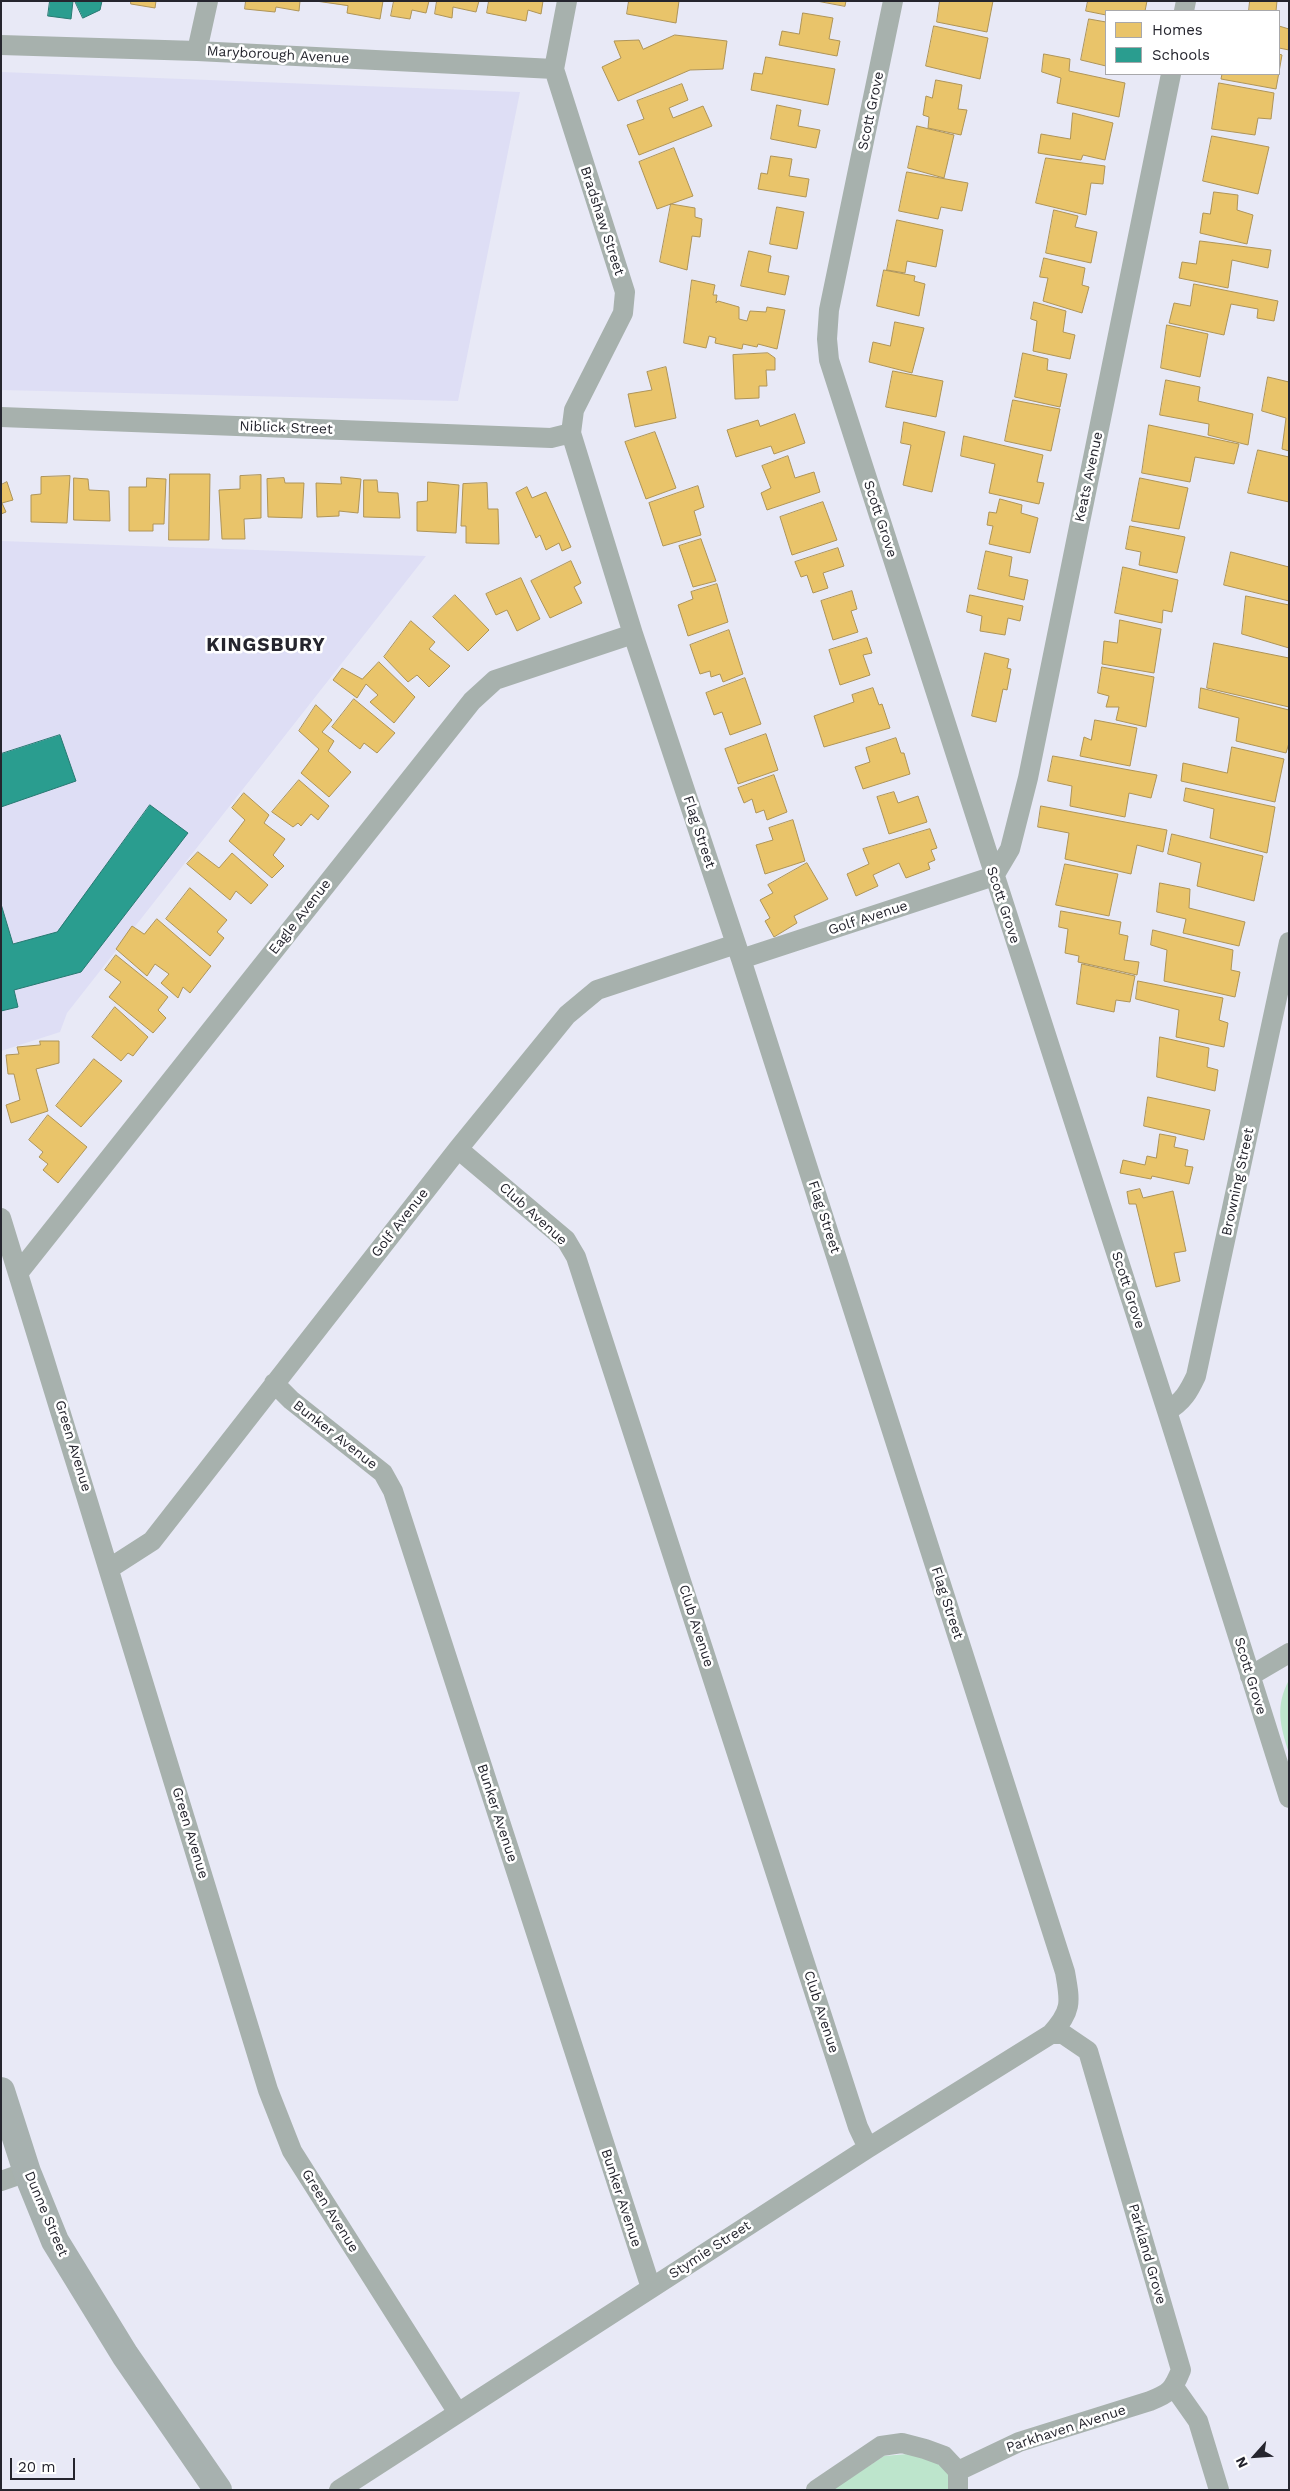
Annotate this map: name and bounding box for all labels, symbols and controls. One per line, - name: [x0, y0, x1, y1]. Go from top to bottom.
- legend: [1105, 10, 1280, 75]
- text: Homes: [1152, 21, 1203, 39]
- street label: Maryborough Avenue: [206, 43, 350, 67]
- text: Schools: [1152, 46, 1210, 64]
- street label: Scott Grove: [854, 70, 888, 152]
- street label: Bradshaw Street: [576, 164, 628, 278]
- street label: Niblick Street: [239, 418, 333, 438]
- street label: Keats Avenue: [1071, 430, 1107, 524]
- street label: Scott Grove: [860, 478, 900, 560]
- district label: KINGSBURY: [205, 634, 327, 656]
- street label: Flag Street: [679, 794, 719, 870]
- street label: Scott Grove: [983, 864, 1023, 946]
- street label: Eagle Avenue: [265, 876, 335, 958]
- street label: Golf Avenue: [826, 897, 910, 939]
- street label: Browning Street: [1218, 1126, 1258, 1238]
- street label: Club Avenue: [496, 1179, 570, 1249]
- street label: Flag Street: [804, 1179, 844, 1255]
- street label: Golf Avenue: [368, 1185, 432, 1261]
- street label: Scott Grove: [1108, 1249, 1148, 1331]
- street label: Bunker Avenue: [290, 1397, 380, 1473]
- street label: Green Avenue: [51, 1398, 95, 1494]
- street label: Flag Street: [927, 1565, 967, 1641]
- street label: Club Avenue: [675, 1583, 717, 1669]
- street label: Scott Grove: [1230, 1635, 1270, 1717]
- street label: Bunker Avenue: [473, 1762, 521, 1864]
- street label: Green Avenue: [168, 1785, 212, 1881]
- street label: Club Avenue: [800, 1969, 842, 2055]
- street label: Bunker Avenue: [597, 2147, 645, 2249]
- street label: Green Avenue: [298, 2166, 362, 2256]
- street label: Dunne Street: [20, 2169, 72, 2259]
- street label: Parkland Grove: [1125, 2202, 1169, 2306]
- street label: Stymie Street: [666, 2217, 754, 2283]
- street label: Parkhaven Avenue: [1004, 2402, 1128, 2456]
- north arrow: [1230, 2431, 1280, 2481]
- scale bar: [12, 2448, 78, 2480]
- text: N: [1232, 2454, 1251, 2471]
- text: 20 m: [18, 2458, 56, 2476]

